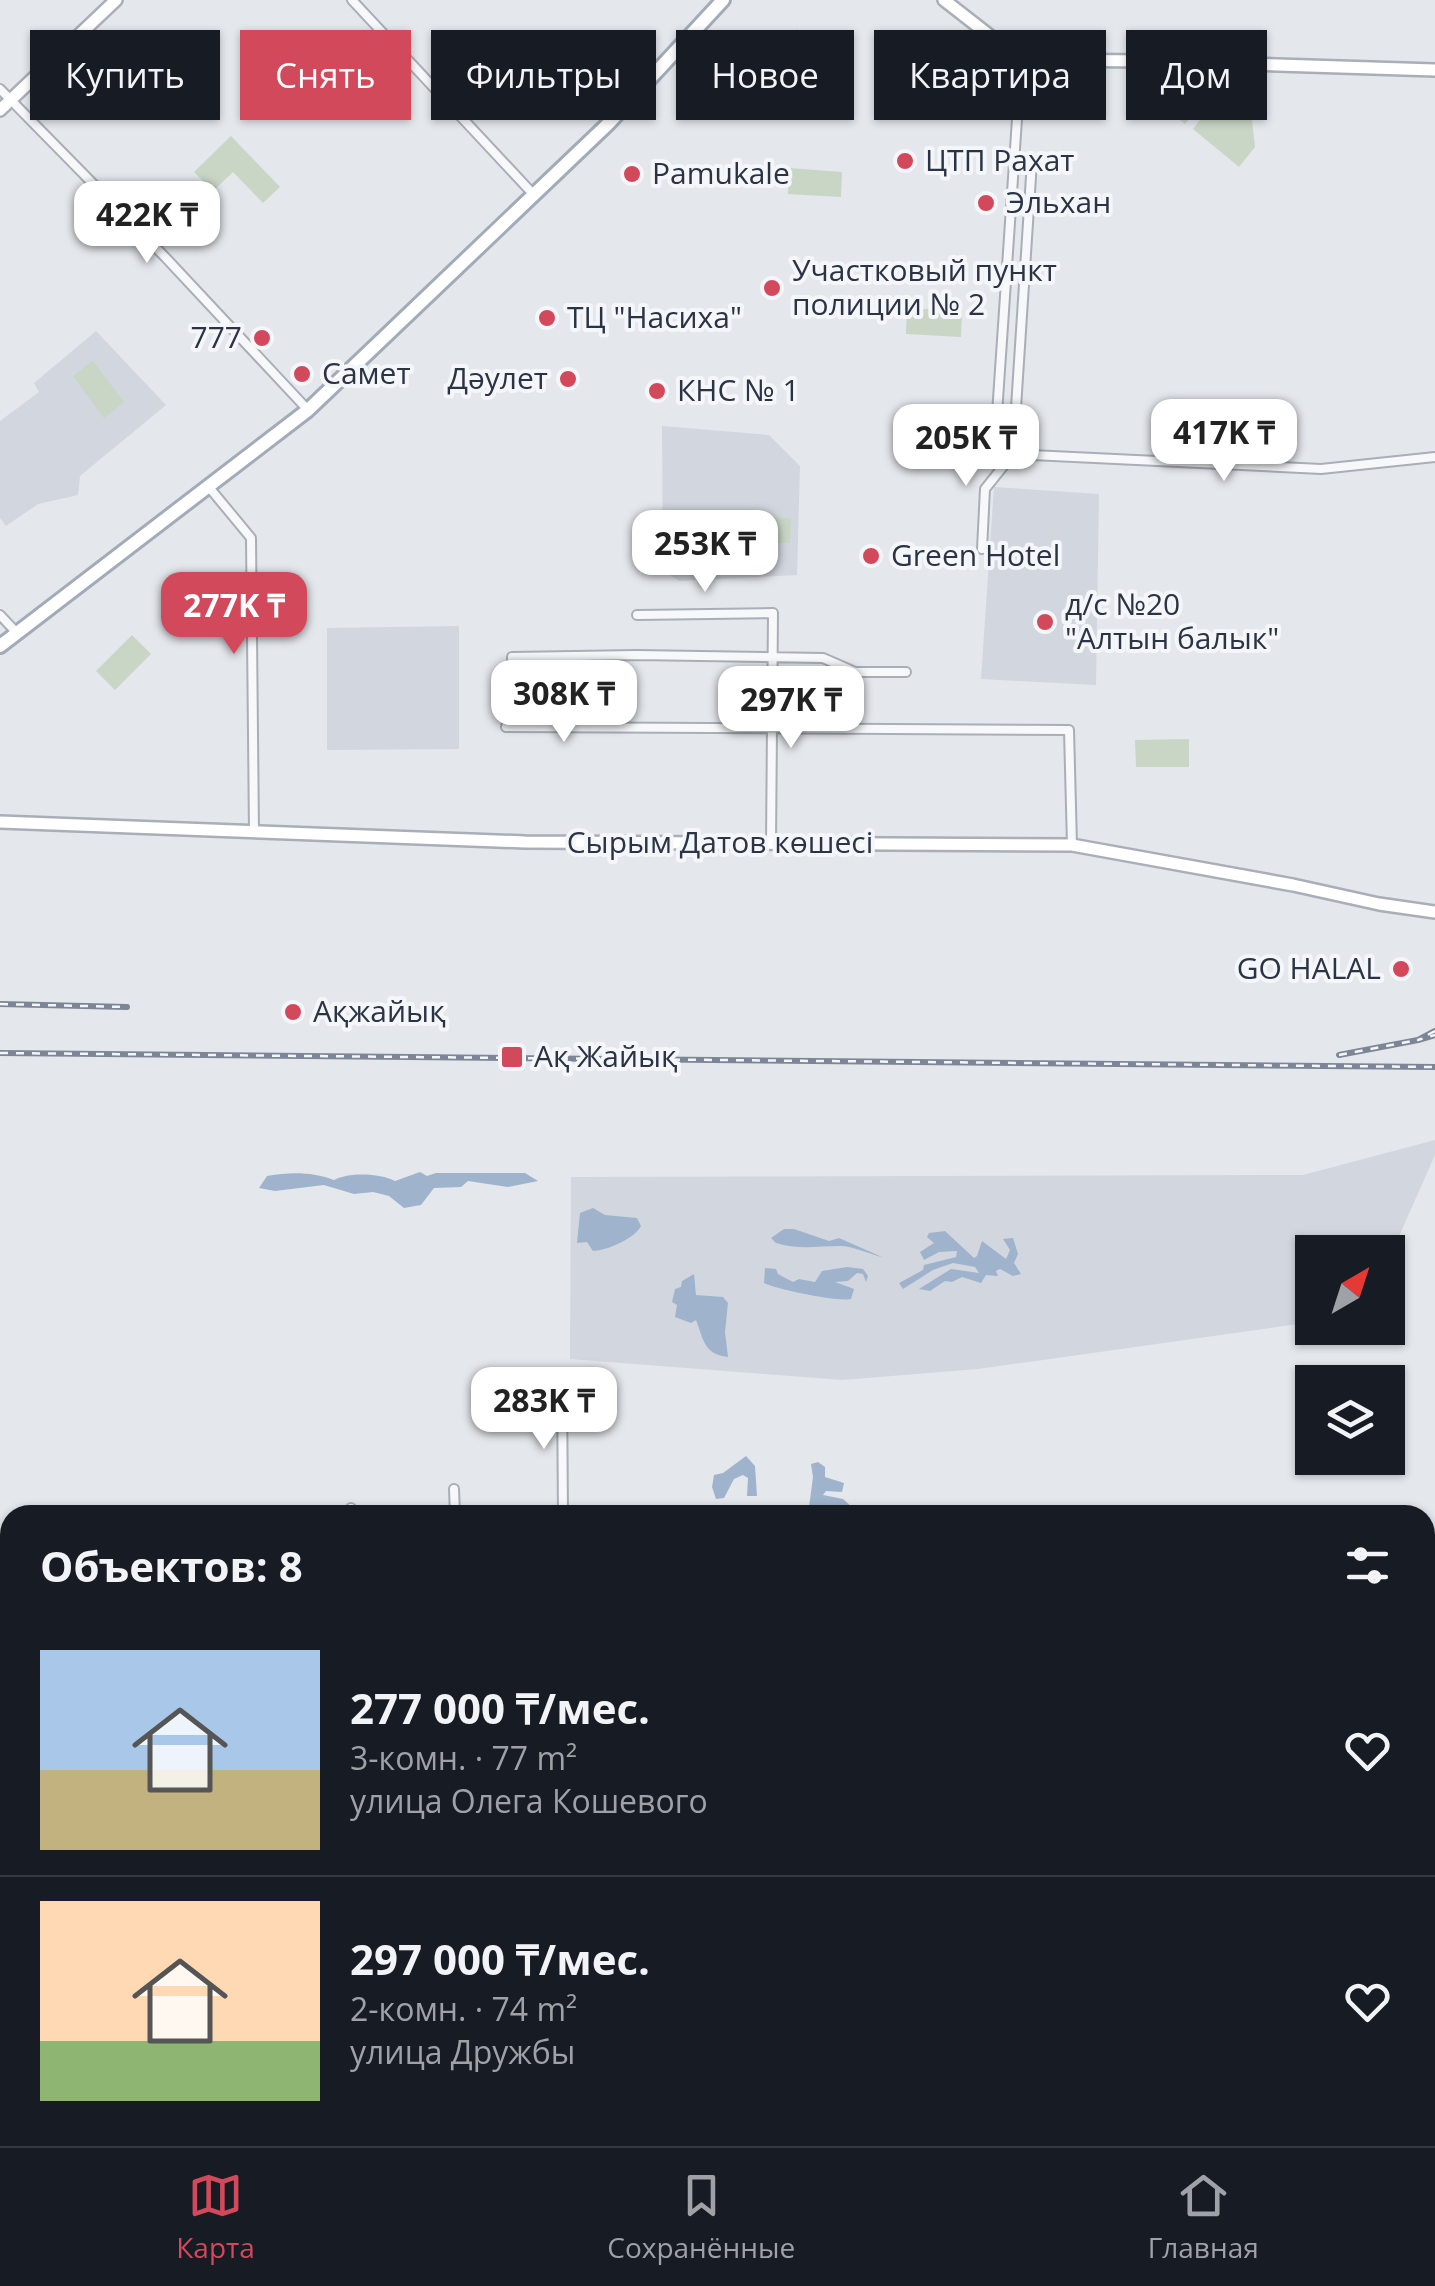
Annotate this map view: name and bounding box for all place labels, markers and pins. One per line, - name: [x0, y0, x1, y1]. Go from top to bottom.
- place label: ЦТП Рахат: [925, 139, 1075, 180]
- marker: ЦТП Рахат: [894, 150, 916, 172]
- place label: Pamukale: [652, 152, 790, 193]
- marker: Pamukale: [621, 163, 643, 185]
- pin: 422K ₸: [66, 181, 228, 266]
- place label: Эльхан: [1006, 181, 1111, 222]
- marker: Эльхан: [975, 192, 997, 214]
- place label: Участковый пункт полиции № 2: [792, 249, 1057, 324]
- marker: Участковый пункт полиции № 2: [761, 277, 783, 299]
- place label: ТЦ "Насиха": [567, 296, 742, 337]
- marker: ТЦ "Насиха": [536, 307, 558, 329]
- place label: 777: [191, 316, 242, 357]
- marker: 777: [251, 327, 273, 349]
- place label: Самет: [322, 352, 411, 393]
- place label: Дәулет: [447, 357, 548, 398]
- marker: Самет: [291, 363, 313, 385]
- marker: Дәулет: [557, 368, 579, 390]
- place label: КНС № 1: [677, 369, 800, 410]
- marker: КНС № 1: [646, 380, 668, 402]
- pin: 417K ₸: [1143, 399, 1305, 484]
- pin: 205K ₸: [885, 404, 1047, 489]
- pin: 253K ₸: [624, 510, 786, 595]
- place label: Green Hotel: [891, 534, 1060, 575]
- marker: Green Hotel: [860, 545, 882, 567]
- pin: 277K ₸: [153, 572, 315, 657]
- place label: д/с №20 "Алтын балык": [1065, 583, 1279, 658]
- marker: д/с №20 "Алтын балык": [1034, 611, 1056, 633]
- pin: 308K ₸: [483, 660, 645, 745]
- pin: 297K ₸: [710, 666, 872, 751]
- place label: GO HALAL: [1237, 947, 1381, 988]
- marker: GO HALAL: [1390, 958, 1412, 980]
- place label: Ақжайық: [313, 990, 445, 1031]
- marker: Ақжайық: [282, 1001, 304, 1023]
- place label: Ақ Жайық: [534, 1035, 677, 1076]
- marker: Ақ Жайық: [499, 1044, 525, 1070]
- pin: 283K ₸: [463, 1367, 625, 1452]

